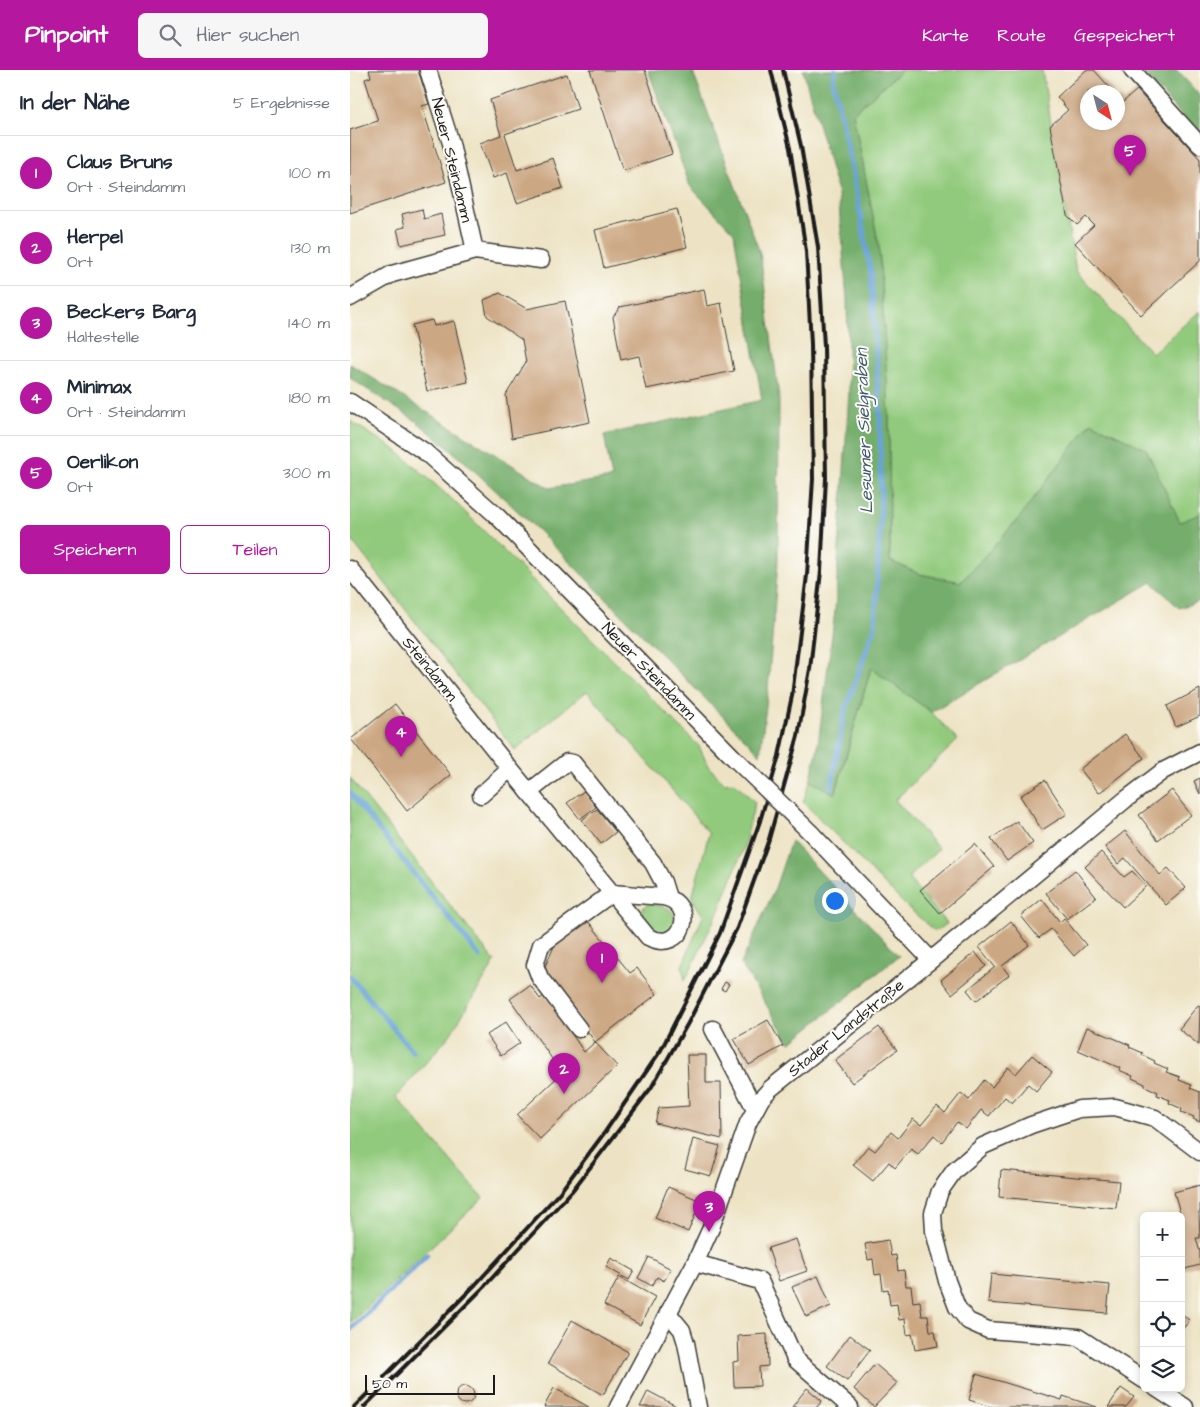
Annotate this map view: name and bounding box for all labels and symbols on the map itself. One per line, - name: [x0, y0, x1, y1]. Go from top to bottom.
- north arrow: [1080, 85, 1125, 130]
- street label: Neuer Steindamm: [426, 95, 478, 225]
- pin: 5: [1114, 135, 1146, 176]
- water label: Lesumer Sielgraben: [849, 346, 880, 514]
- street label: Neuer Steindamm: [597, 617, 702, 725]
- street label: Steindamm: [397, 632, 463, 706]
- pin: 4: [385, 716, 417, 757]
- your location: [822, 888, 848, 914]
- pin: 1: [586, 942, 618, 983]
- street label: Stader Landstraße: [783, 974, 909, 1082]
- pin: 2: [548, 1053, 580, 1094]
- pin: 3: [693, 1191, 725, 1232]
- scale bar: [365, 1372, 495, 1395]

